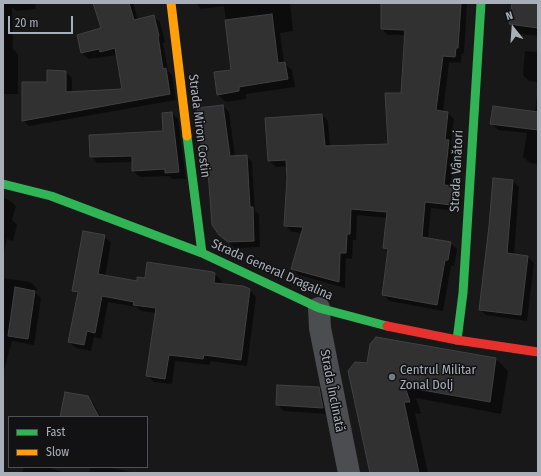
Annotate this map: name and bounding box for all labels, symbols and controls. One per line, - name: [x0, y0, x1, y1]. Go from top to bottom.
- scale bar: [10, 8, 75, 34]
- north arrow: [493, 8, 533, 48]
- text: N: [504, 9, 514, 23]
- text: 20 m: [15, 16, 39, 30]
- street label: Strada Miron Costin: [185, 73, 213, 179]
- street label: Strada Vânători: [447, 130, 467, 212]
- street label: Strada General Dragalina: [209, 236, 335, 304]
- street label: Strada Înclinată: [316, 348, 348, 434]
- place label: Centrul Militar Zonal Dolj: [400, 362, 476, 393]
- marker: Centrul Militar Zonal Dolj: [387, 372, 397, 382]
- legend: [8, 416, 148, 468]
- text: Fast: [46, 425, 65, 439]
- text: Slow: [46, 445, 69, 459]

